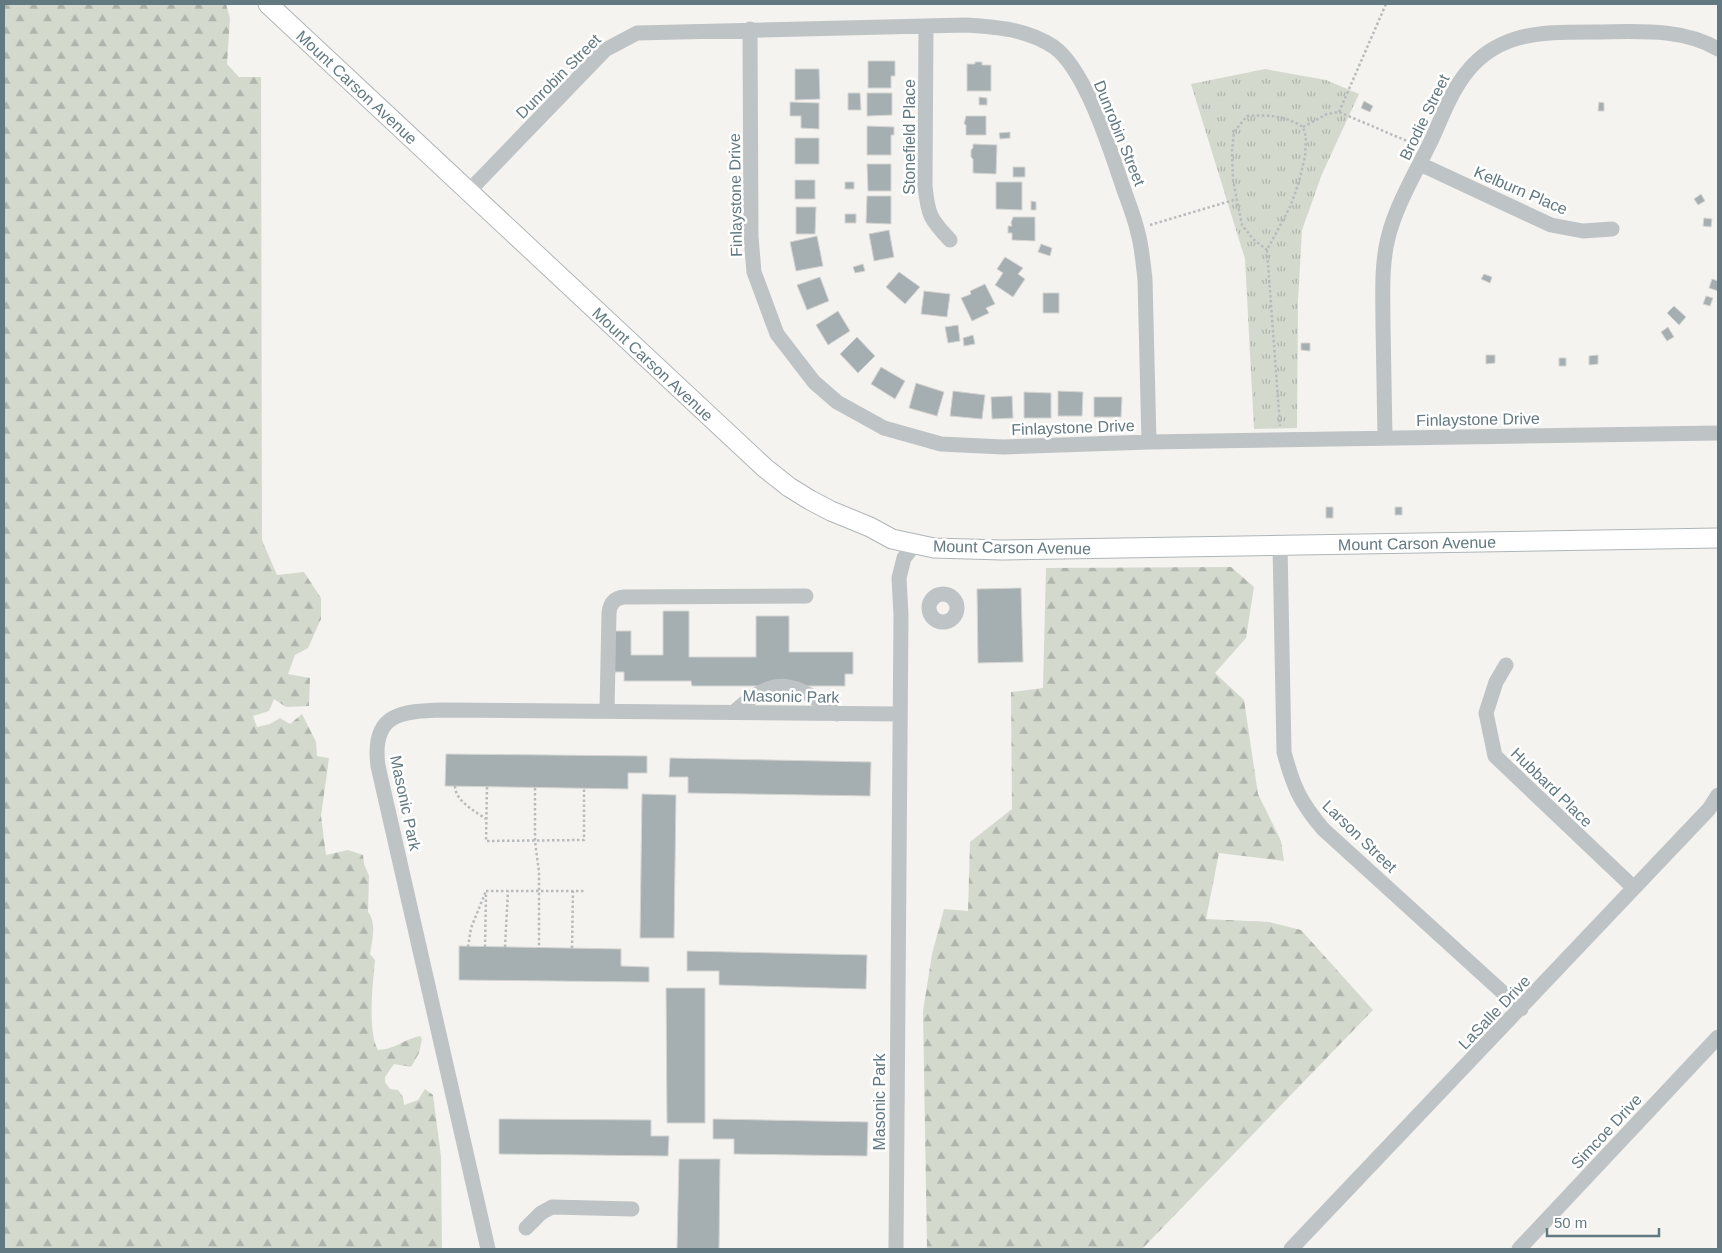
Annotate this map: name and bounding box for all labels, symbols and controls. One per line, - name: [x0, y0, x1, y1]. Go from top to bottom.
- street label: Mount Carson Avenue: [293, 27, 420, 148]
- street label: Dunrobin Street: [513, 30, 604, 122]
- street label: Brodie Street: [1396, 71, 1453, 163]
- street label: Dunrobin Street: [1091, 78, 1149, 189]
- street label: Stonefield Place: [901, 79, 918, 195]
- street label: Finlaystone Drive: [726, 133, 745, 257]
- street label: Kelburn Place: [1472, 163, 1570, 218]
- street label: Mount Carson Avenue: [589, 304, 716, 425]
- street label: Finlaystone Drive: [1416, 410, 1540, 429]
- street label: Finlaystone Drive: [1011, 417, 1135, 438]
- street label: Mount Carson Avenue: [1338, 534, 1496, 553]
- street label: Mount Carson Avenue: [933, 538, 1091, 557]
- street label: Masonic Park: [742, 687, 841, 706]
- street label: Hubbard Place: [1508, 744, 1596, 830]
- street label: Masonic Park: [387, 754, 424, 853]
- street label: Larson Street: [1319, 797, 1401, 876]
- street label: LaSalle Drive: [1455, 972, 1534, 1052]
- street label: Masonic Park: [871, 1053, 888, 1150]
- street label: Simcoe Drive: [1568, 1091, 1645, 1172]
- scale bar: [1547, 1206, 1660, 1238]
- text: 50 m: [1554, 1214, 1587, 1231]

